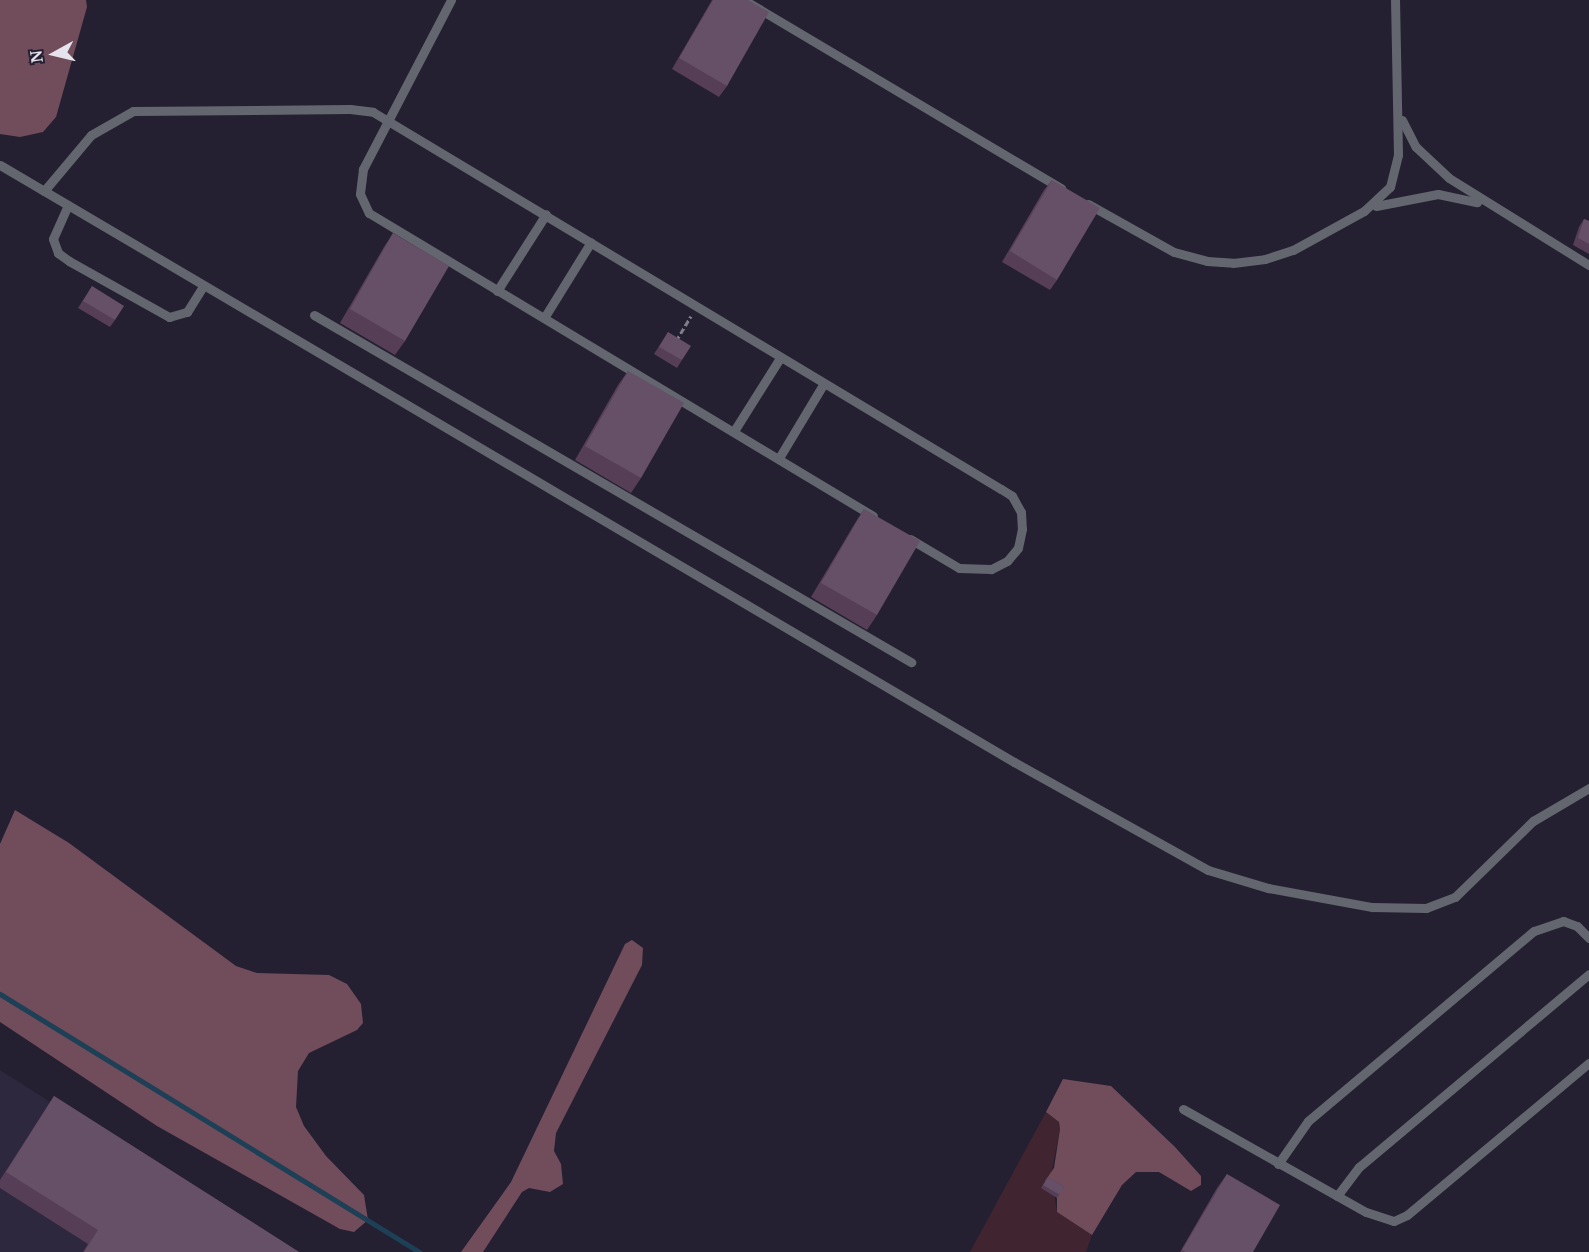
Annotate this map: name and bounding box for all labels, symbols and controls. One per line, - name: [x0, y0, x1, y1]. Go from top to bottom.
- north arrow: [24, 24, 84, 84]
- text: N: [24, 49, 48, 64]

